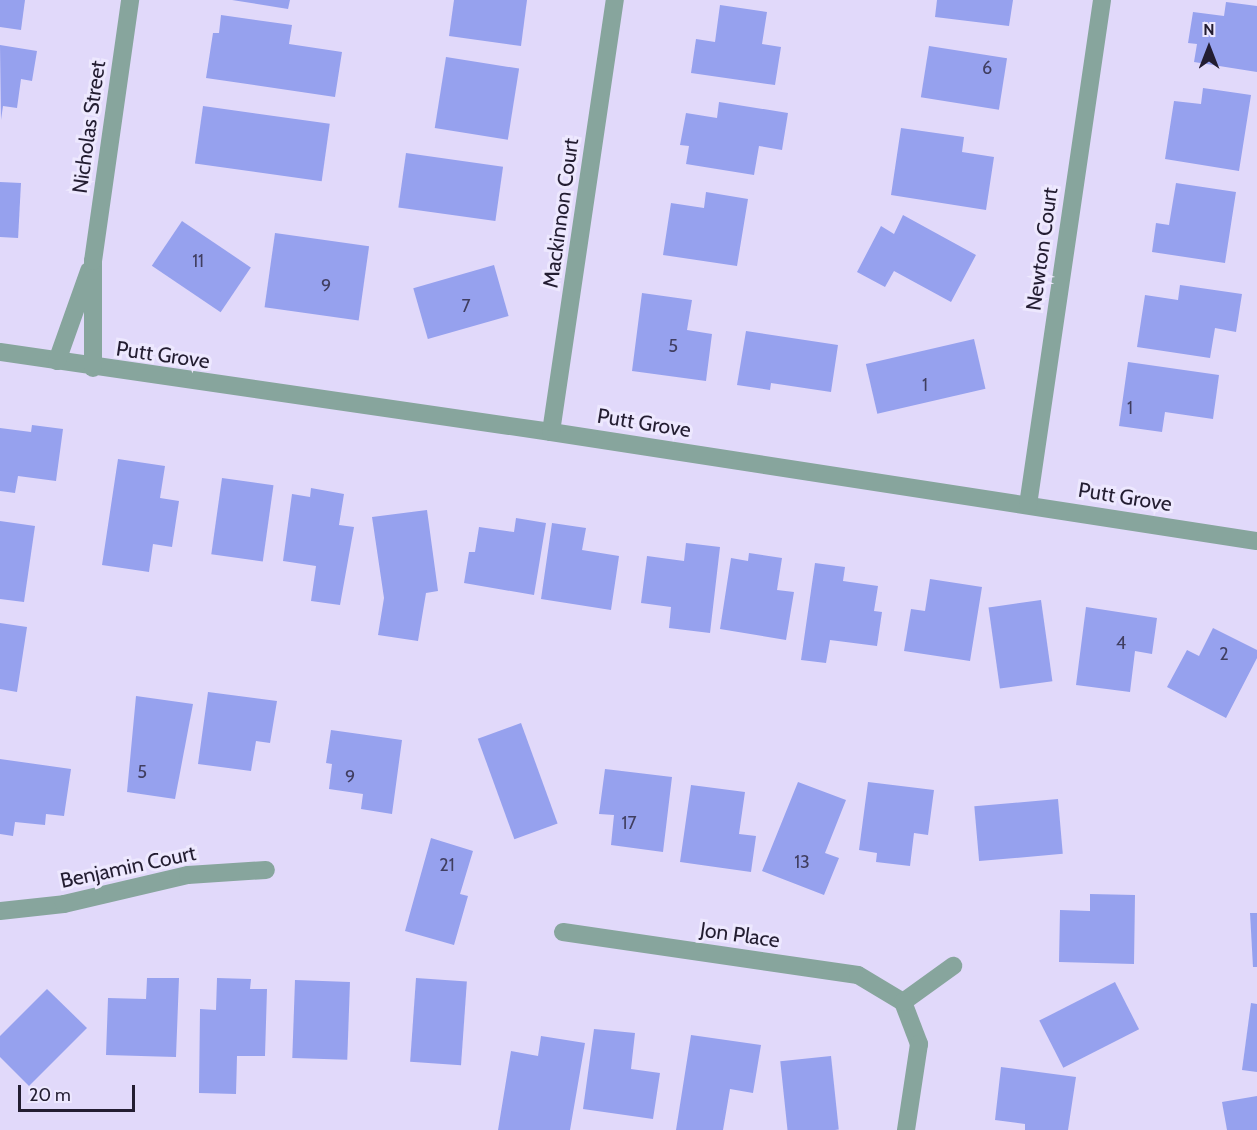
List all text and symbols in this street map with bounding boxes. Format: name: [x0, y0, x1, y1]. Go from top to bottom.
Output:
north arrow: [1179, 18, 1239, 78]
text: N: [1203, 20, 1215, 39]
house number: 6: [982, 57, 992, 79]
street label: Nicholas Street: [67, 59, 111, 195]
street label: Mackinnon Court: [538, 137, 584, 289]
street label: Newton Court: [1021, 186, 1063, 312]
house number: 11: [192, 250, 204, 272]
house number: 9: [321, 275, 331, 297]
house number: 7: [461, 295, 471, 317]
house number: 5: [668, 335, 678, 357]
street label: Putt Grove: [115, 336, 211, 374]
house number: 1: [922, 374, 928, 396]
house number: 1: [1127, 397, 1133, 419]
street label: Putt Grove: [595, 403, 693, 443]
street label: Putt Grove: [1076, 477, 1174, 517]
house number: 4: [1116, 632, 1126, 654]
house number: 2: [1219, 643, 1229, 665]
house number: 5: [137, 761, 147, 783]
house number: 9: [345, 766, 355, 788]
house number: 17: [622, 812, 636, 834]
street label: Benjamin Court: [58, 840, 198, 894]
house number: 13: [794, 851, 810, 873]
house number: 21: [439, 854, 455, 876]
street label: Jon Place: [699, 917, 781, 953]
scale bar: [21, 1073, 138, 1111]
text: 20 m: [29, 1084, 71, 1106]

